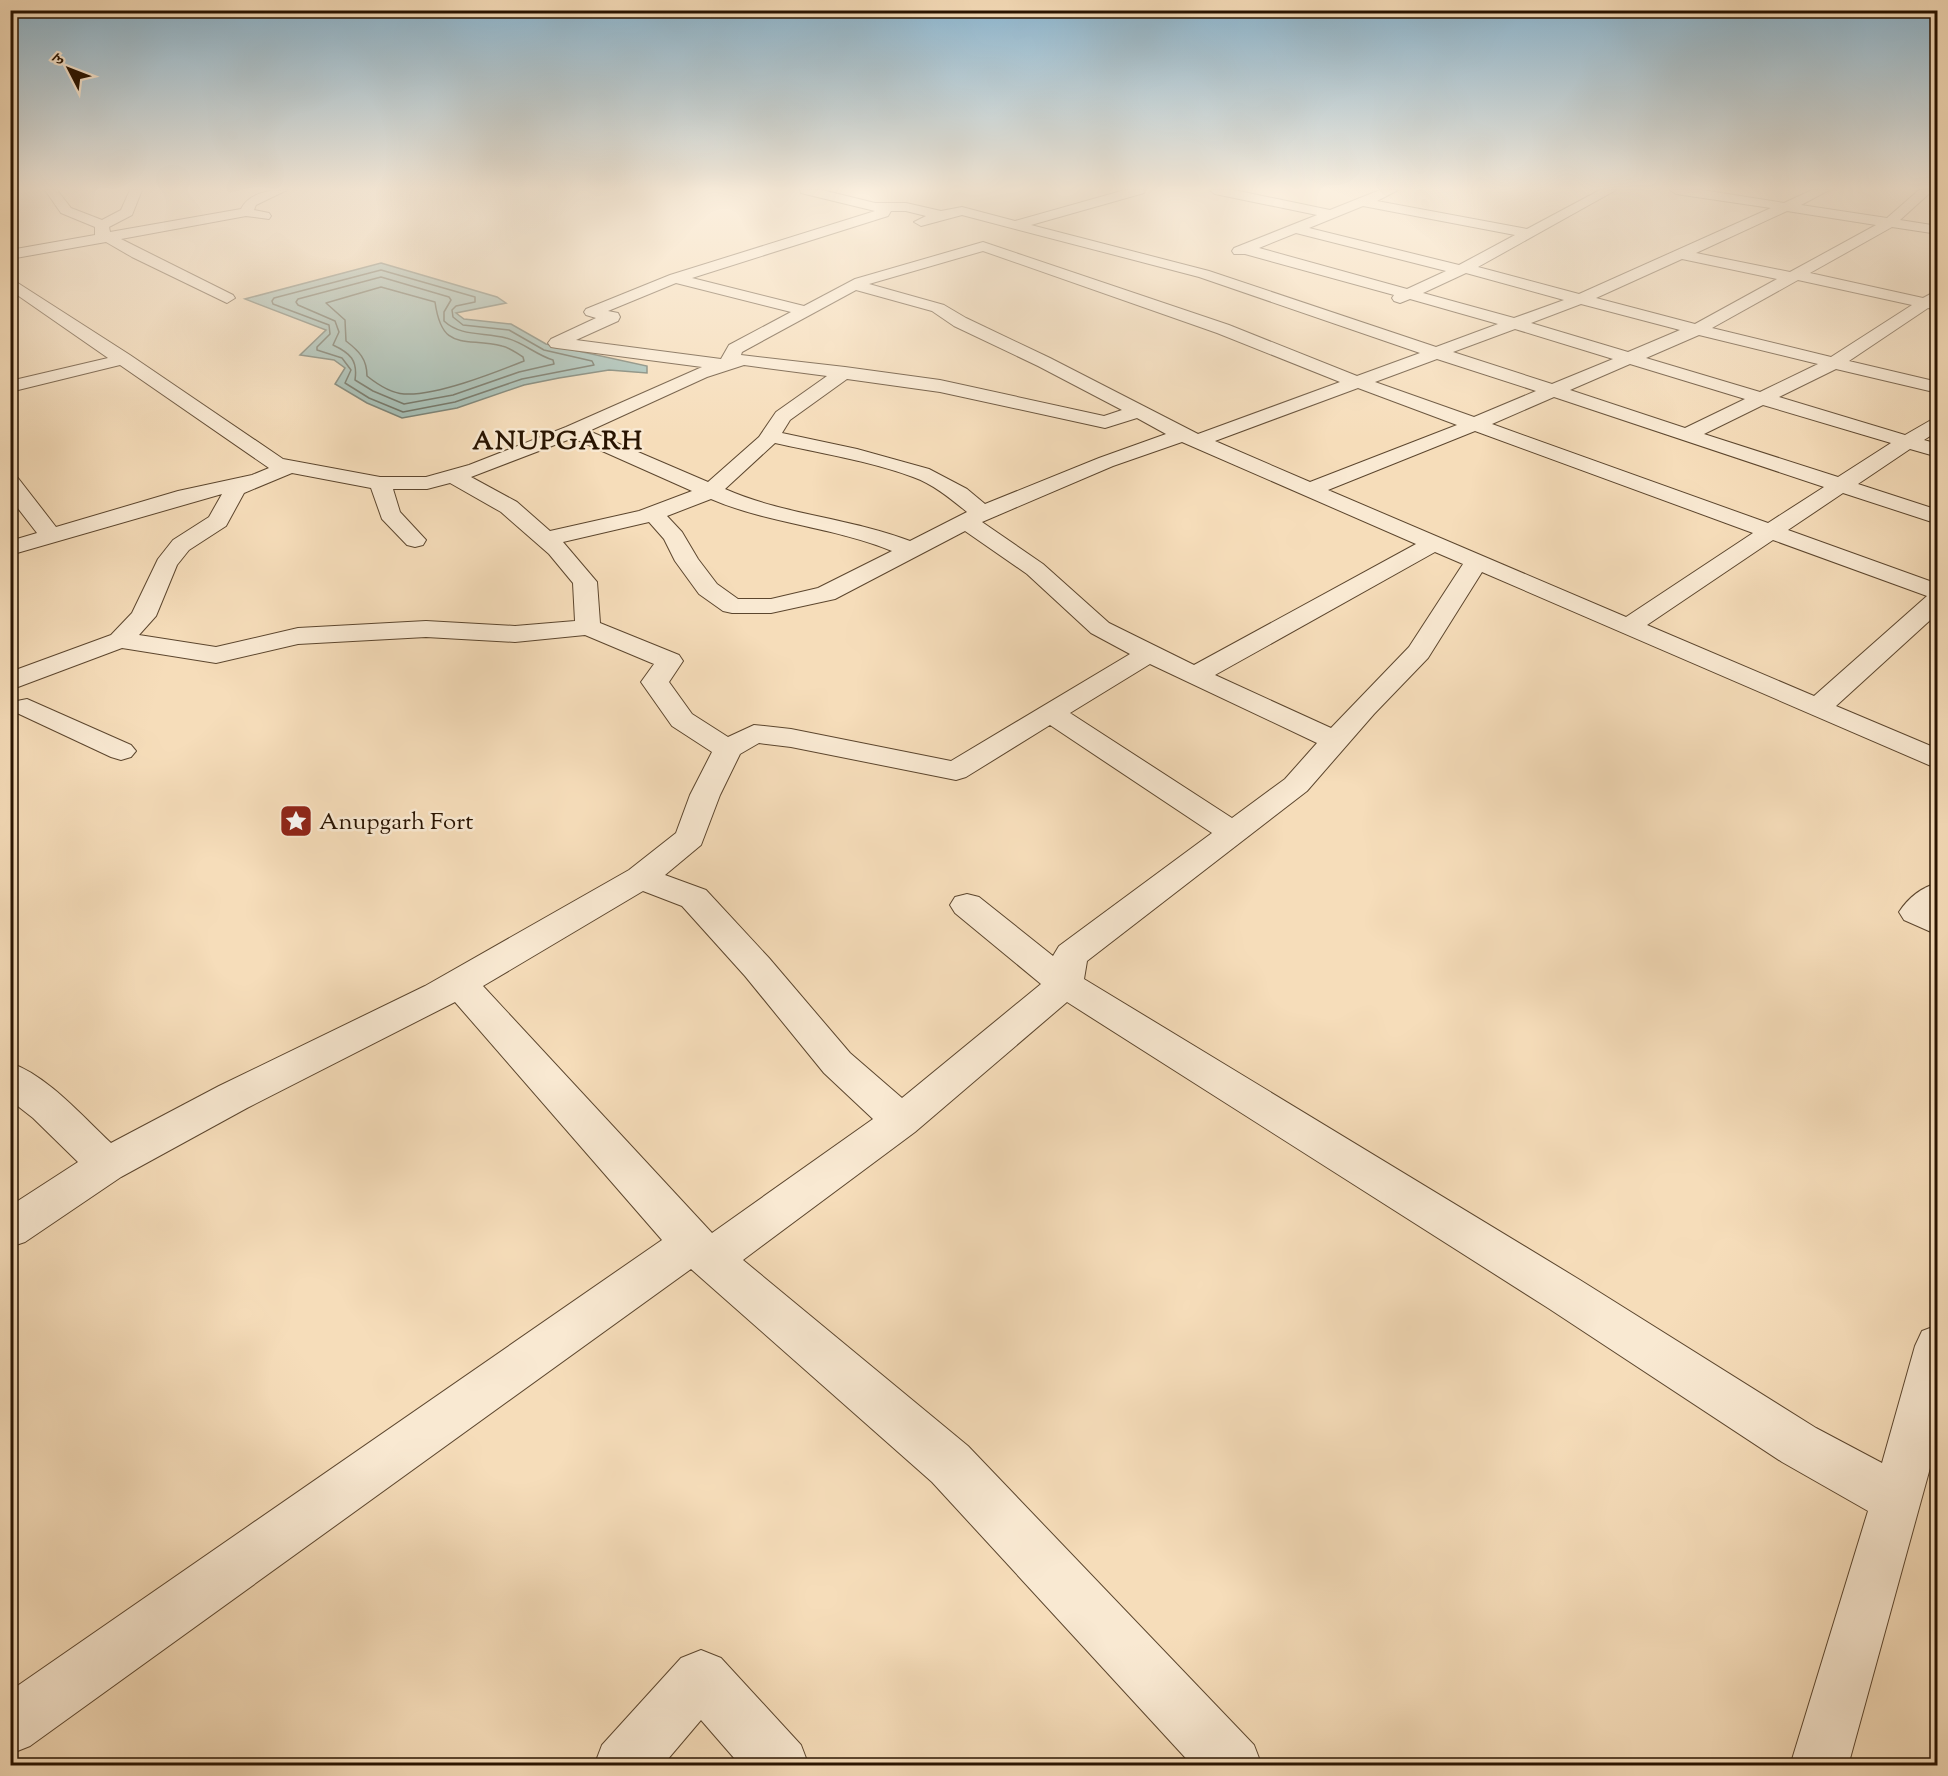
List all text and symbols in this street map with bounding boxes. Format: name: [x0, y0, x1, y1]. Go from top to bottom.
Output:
north arrow: [39, 39, 99, 99]
text: उ: [48, 49, 72, 72]
district label: ANUPGARH: [472, 424, 644, 461]
place icon: Anupgarh Fort: [278, 803, 314, 839]
place label: Anupgarh Fort: [319, 806, 473, 840]

